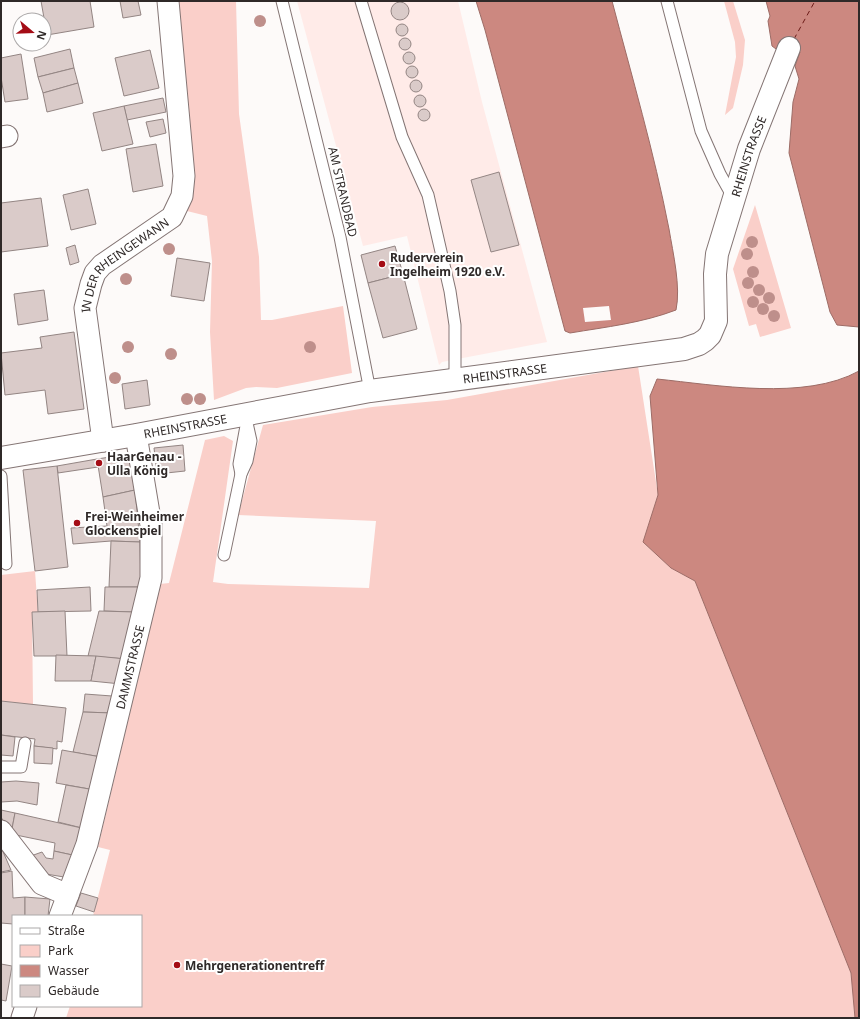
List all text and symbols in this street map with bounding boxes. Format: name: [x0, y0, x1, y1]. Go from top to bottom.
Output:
north arrow: [12, 12, 52, 52]
text: N: [33, 29, 50, 42]
street label: RHEINSTRASSE: [726, 113, 770, 199]
street label: AM STRANDBAD: [324, 145, 362, 239]
street label: IN DER RHEINGEWANN: [77, 213, 172, 314]
place label: Ruderverein Ingelheim 1920 e.V.: [390, 249, 505, 280]
marker: Ruderverein Ingelheim 1920 e.V.: [377, 259, 387, 269]
street label: RHEINSTRASSE: [462, 359, 548, 387]
street label: RHEINSTRASSE: [142, 410, 228, 442]
place label: HaarGenau - Ulla König: [107, 448, 182, 479]
marker: HaarGenau - Ulla König: [94, 458, 104, 468]
place label: Frei-Weinheimer Glockenspiel: [85, 508, 185, 539]
marker: Frei-Weinheimer Glockenspiel: [72, 518, 82, 528]
street label: DAMMSTRASSE: [111, 623, 148, 711]
legend: [12, 915, 142, 1007]
text: Straße: [48, 922, 85, 939]
text: Park: [48, 942, 74, 959]
place label: Mehrgenerationentreff: [185, 957, 325, 974]
marker: Mehrgenerationentreff: [172, 960, 182, 970]
text: Wasser: [48, 962, 89, 979]
text: Gebäude: [48, 982, 99, 999]

